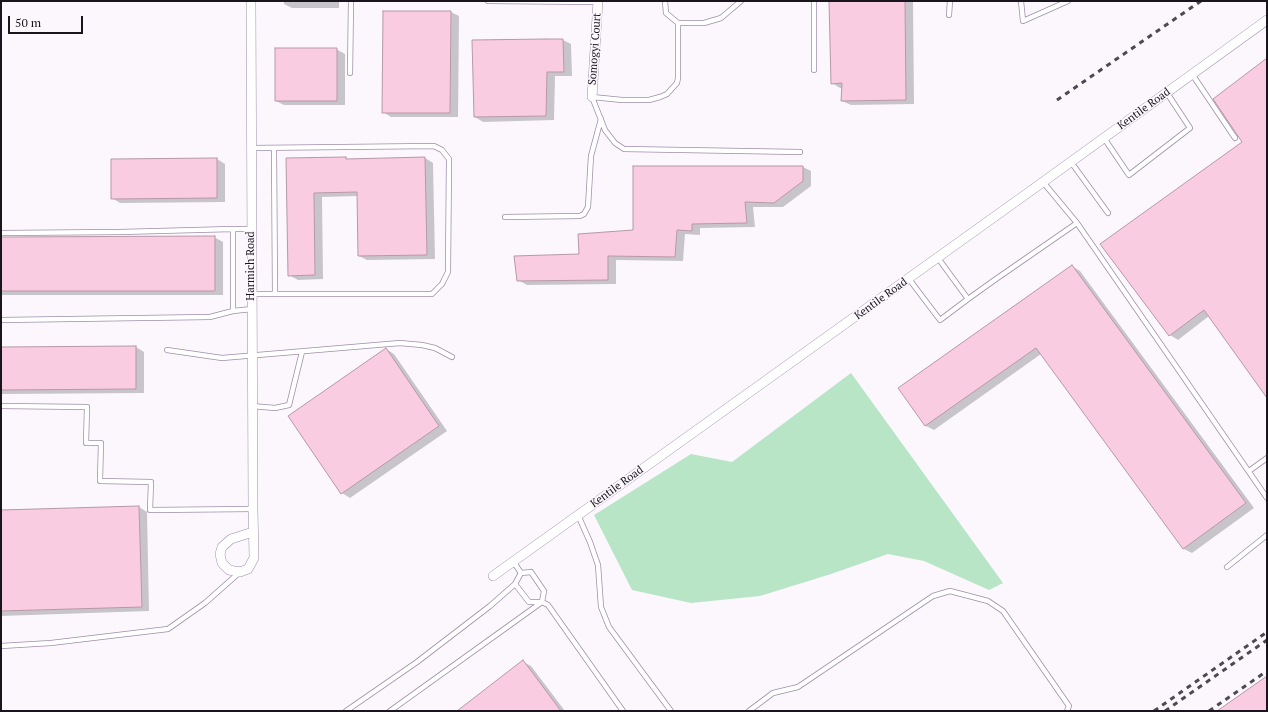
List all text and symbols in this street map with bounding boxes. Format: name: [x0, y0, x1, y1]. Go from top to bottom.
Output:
scale bar: [10, 8, 85, 34]
street label: Somogyi Court: [586, 12, 604, 86]
text: 50 m: [15, 15, 41, 30]
street label: Kentile Road: [1115, 85, 1173, 133]
street label: Harmich Road: [244, 231, 258, 301]
street label: Kentile Road: [852, 275, 910, 323]
street label: Kentile Road: [588, 463, 646, 511]

